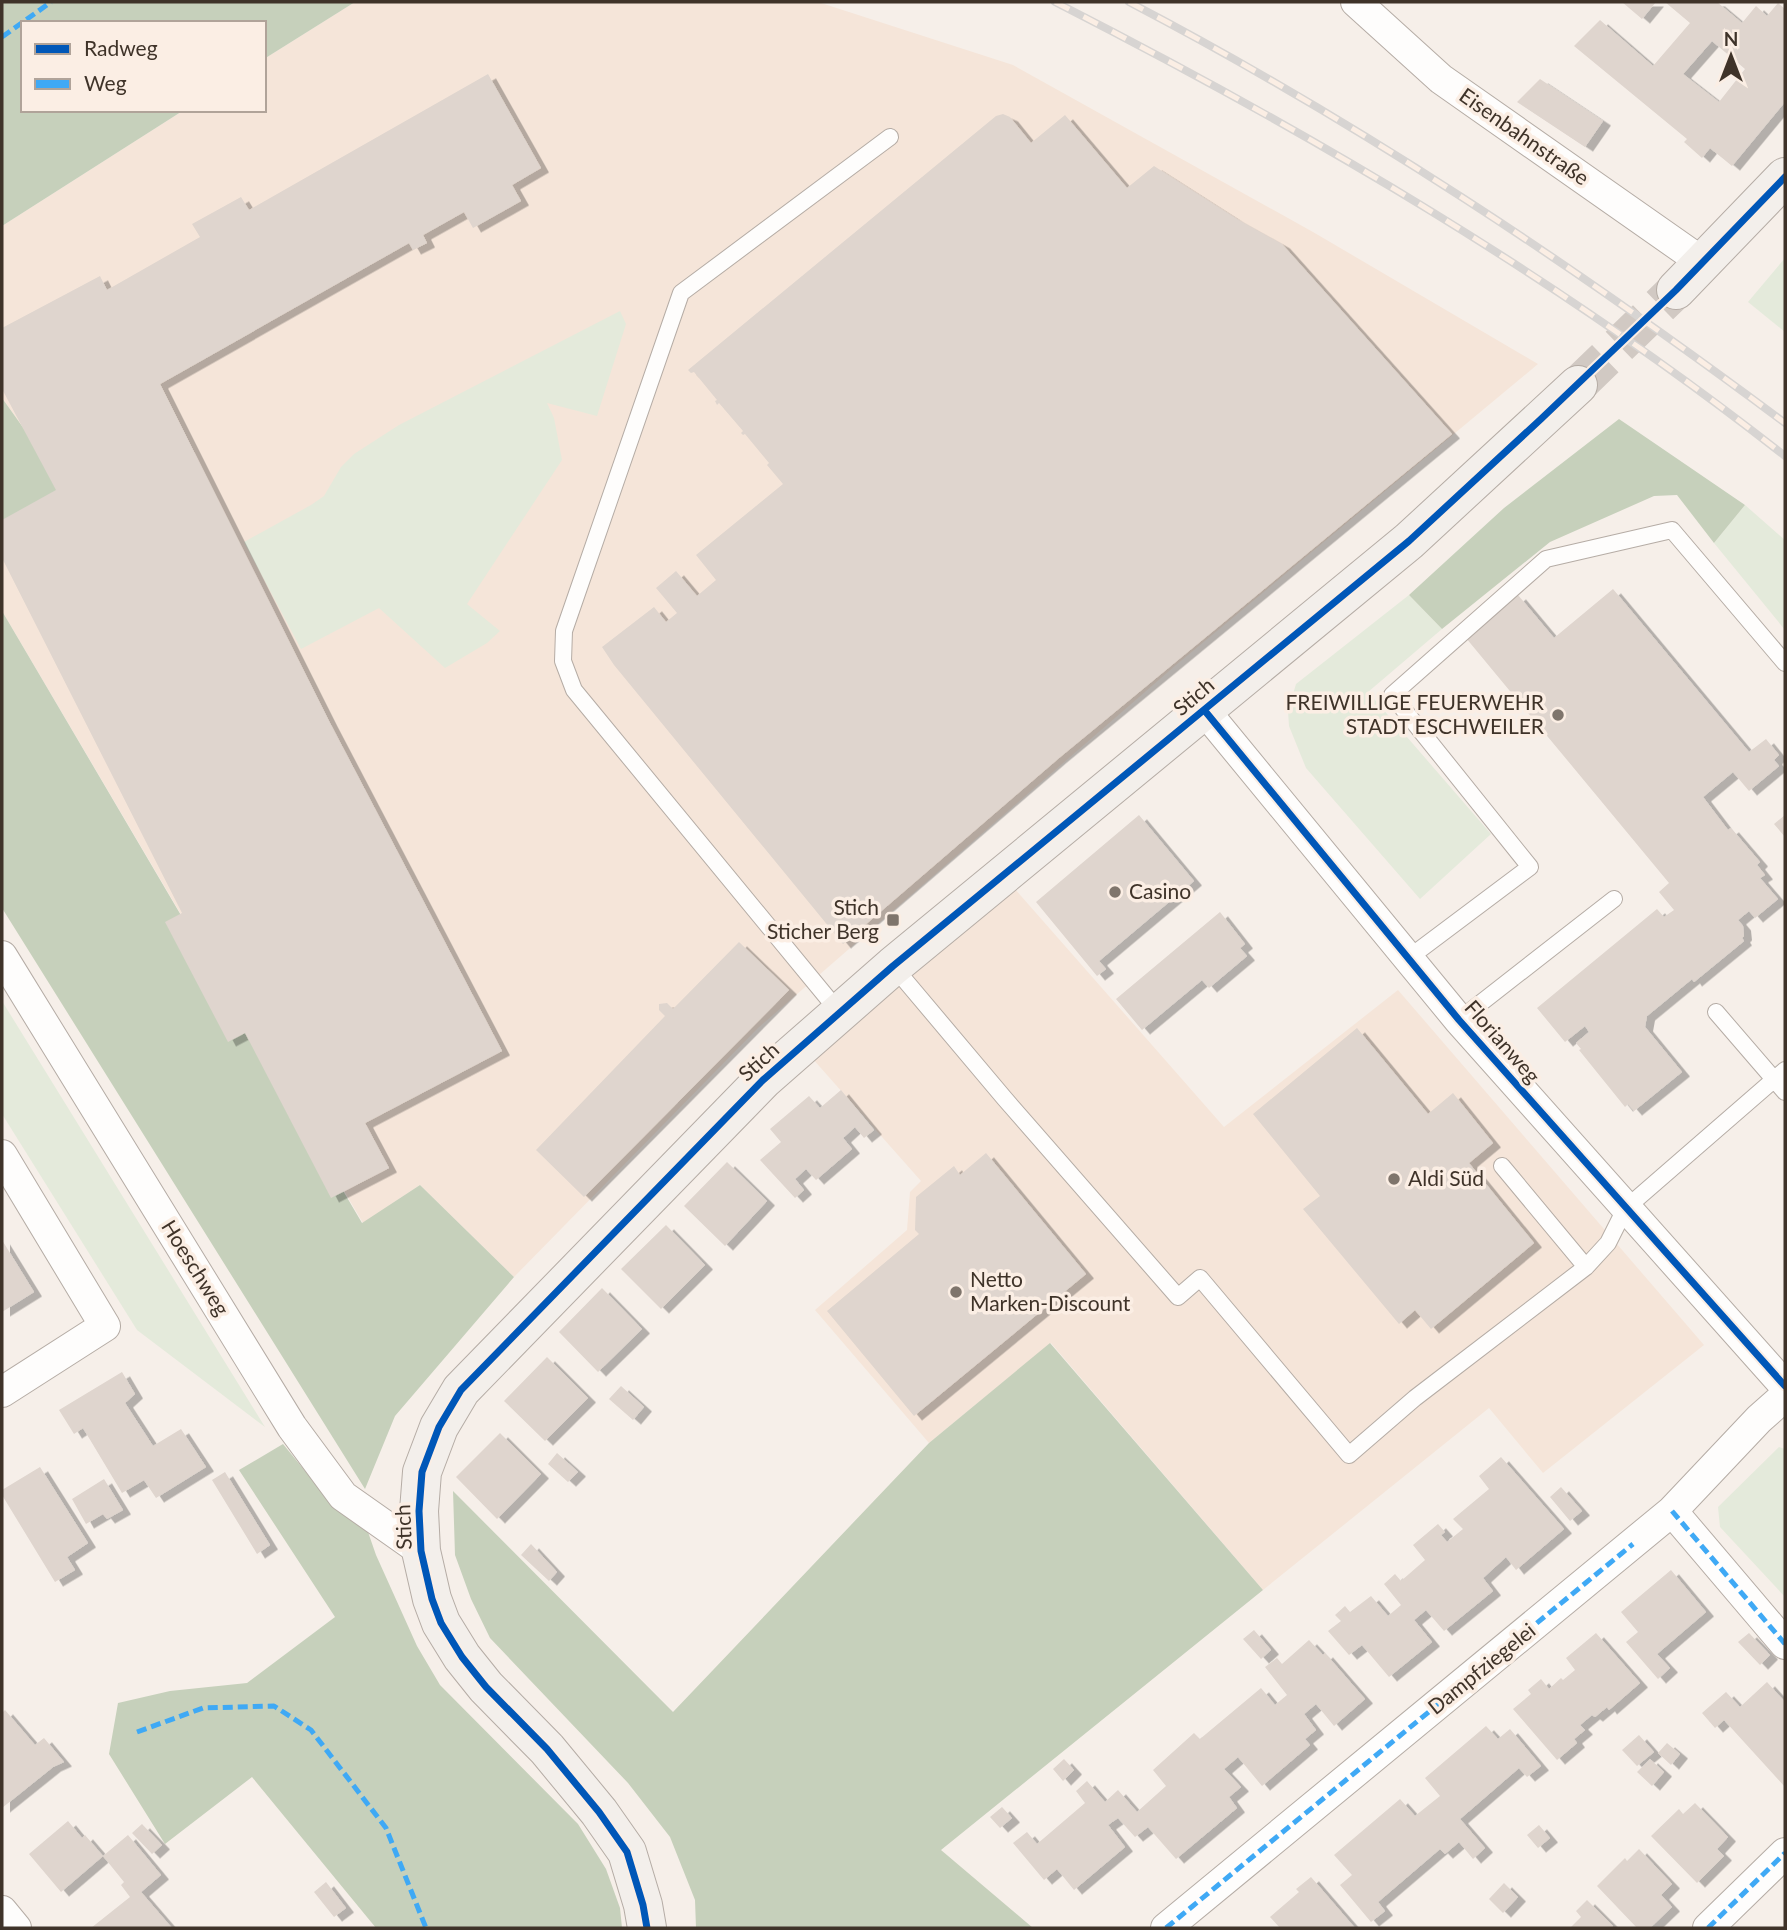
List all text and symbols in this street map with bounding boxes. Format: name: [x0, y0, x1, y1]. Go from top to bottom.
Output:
legend: [21, 21, 266, 112]
north arrow: [1696, 21, 1766, 91]
text: N: [1724, 27, 1738, 50]
text: Radweg: [84, 35, 158, 60]
text: Weg: [84, 70, 127, 95]
street label: Eisenbahnstraße: [1455, 82, 1594, 190]
street label: Stich: [1168, 672, 1219, 720]
place label: FREIWILLIGE FEUERWEHR STADT ESCHWEILER: [1285, 689, 1545, 738]
marker: FREIWILLIGE FEUERWEHR STADT ESCHWEILER: [1550, 707, 1566, 723]
place label: Casino: [1129, 878, 1191, 903]
marker: Casino: [1107, 884, 1123, 900]
place label: Stich Sticher Berg: [767, 894, 879, 943]
marker: Stich Sticher Berg: [885, 912, 901, 928]
street label: Florianweg: [1460, 994, 1546, 1088]
street label: Stich: [733, 1036, 783, 1085]
place label: Aldi Süd: [1408, 1165, 1484, 1190]
marker: Aldi Süd: [1386, 1171, 1402, 1187]
street label: Hoeschweg: [157, 1215, 235, 1320]
place label: Netto Marken-Discount: [970, 1266, 1131, 1315]
marker: Netto Marken-Discount: [948, 1284, 964, 1300]
street label: Stich: [389, 1504, 416, 1550]
street label: Dampfziegelei: [1422, 1617, 1540, 1719]

